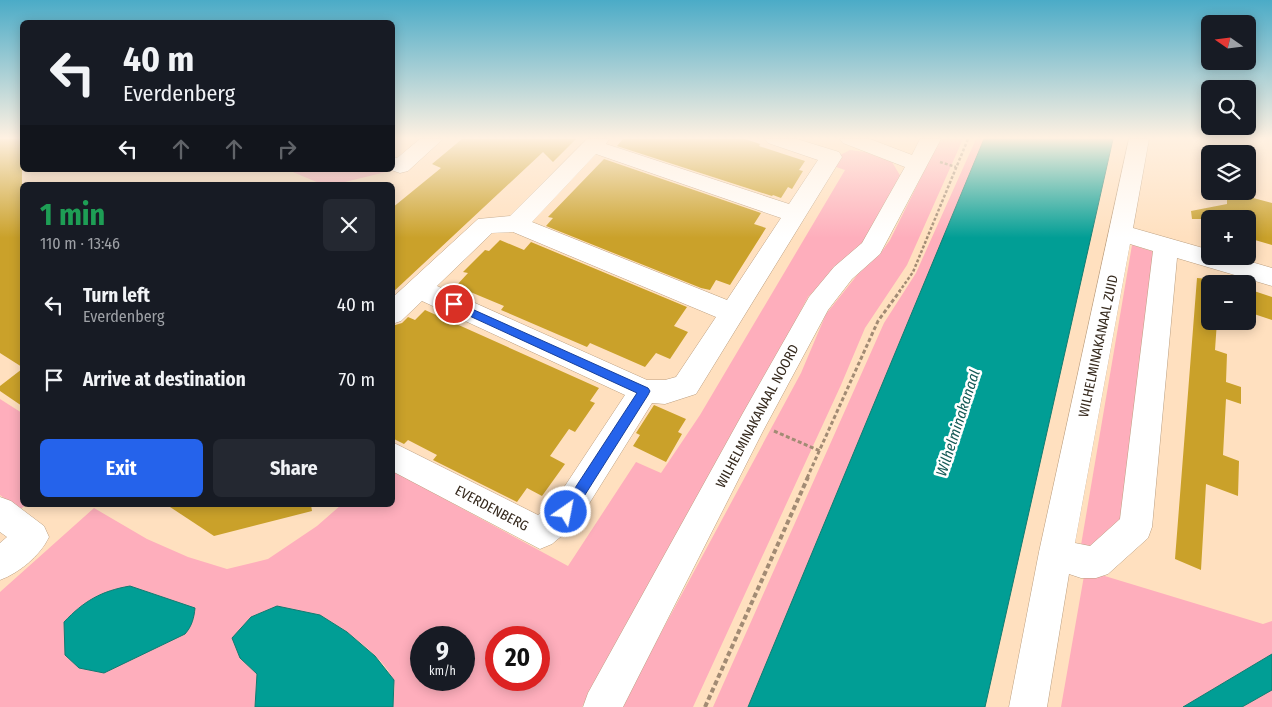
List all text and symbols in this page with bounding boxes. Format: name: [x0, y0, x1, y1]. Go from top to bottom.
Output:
north arrow: [1201, 15, 1256, 70]
map controls: [1201, 15, 1256, 330]
text: 40 m: [123, 38, 194, 80]
icon: left: [40, 40, 105, 105]
text: Everdenberg: [123, 80, 235, 107]
button: search: [1201, 80, 1256, 135]
icon: left: [114, 135, 142, 163]
icon: ahead: [167, 135, 195, 163]
icon: ahead: [220, 135, 248, 163]
icon: right: [273, 135, 301, 163]
button: layers: [1201, 145, 1256, 200]
text: 1 min: [40, 197, 105, 233]
button: close: [323, 199, 375, 251]
button: +: [1201, 210, 1256, 265]
text: 110 m · 13:46: [40, 234, 120, 253]
street label: WILHELMINAKANAAL ZUID: [1075, 273, 1122, 419]
button: −: [1201, 275, 1256, 330]
pin: [433, 283, 475, 325]
text: Turn left: [83, 284, 150, 307]
icon: arrive: [440, 290, 468, 318]
icon: left: [40, 291, 68, 319]
text: 40 m: [337, 293, 375, 316]
text: Everdenberg: [83, 307, 165, 326]
street label: WILHELMINAKANAAL NOORD: [712, 341, 803, 491]
icon: arrive: [40, 366, 68, 394]
water label: Wilhelminakanaal: [932, 367, 984, 479]
text: Arrive at destination: [83, 368, 246, 391]
text: 70 m: [339, 368, 375, 391]
button: Exit: [40, 439, 203, 497]
button: Share: [213, 439, 375, 497]
street label: EVERDENBERG: [452, 482, 531, 535]
position arrow: [539, 485, 591, 537]
speed limit sign: 20: [485, 626, 550, 691]
text: 9: [436, 637, 449, 667]
text: km/h: [429, 664, 456, 678]

